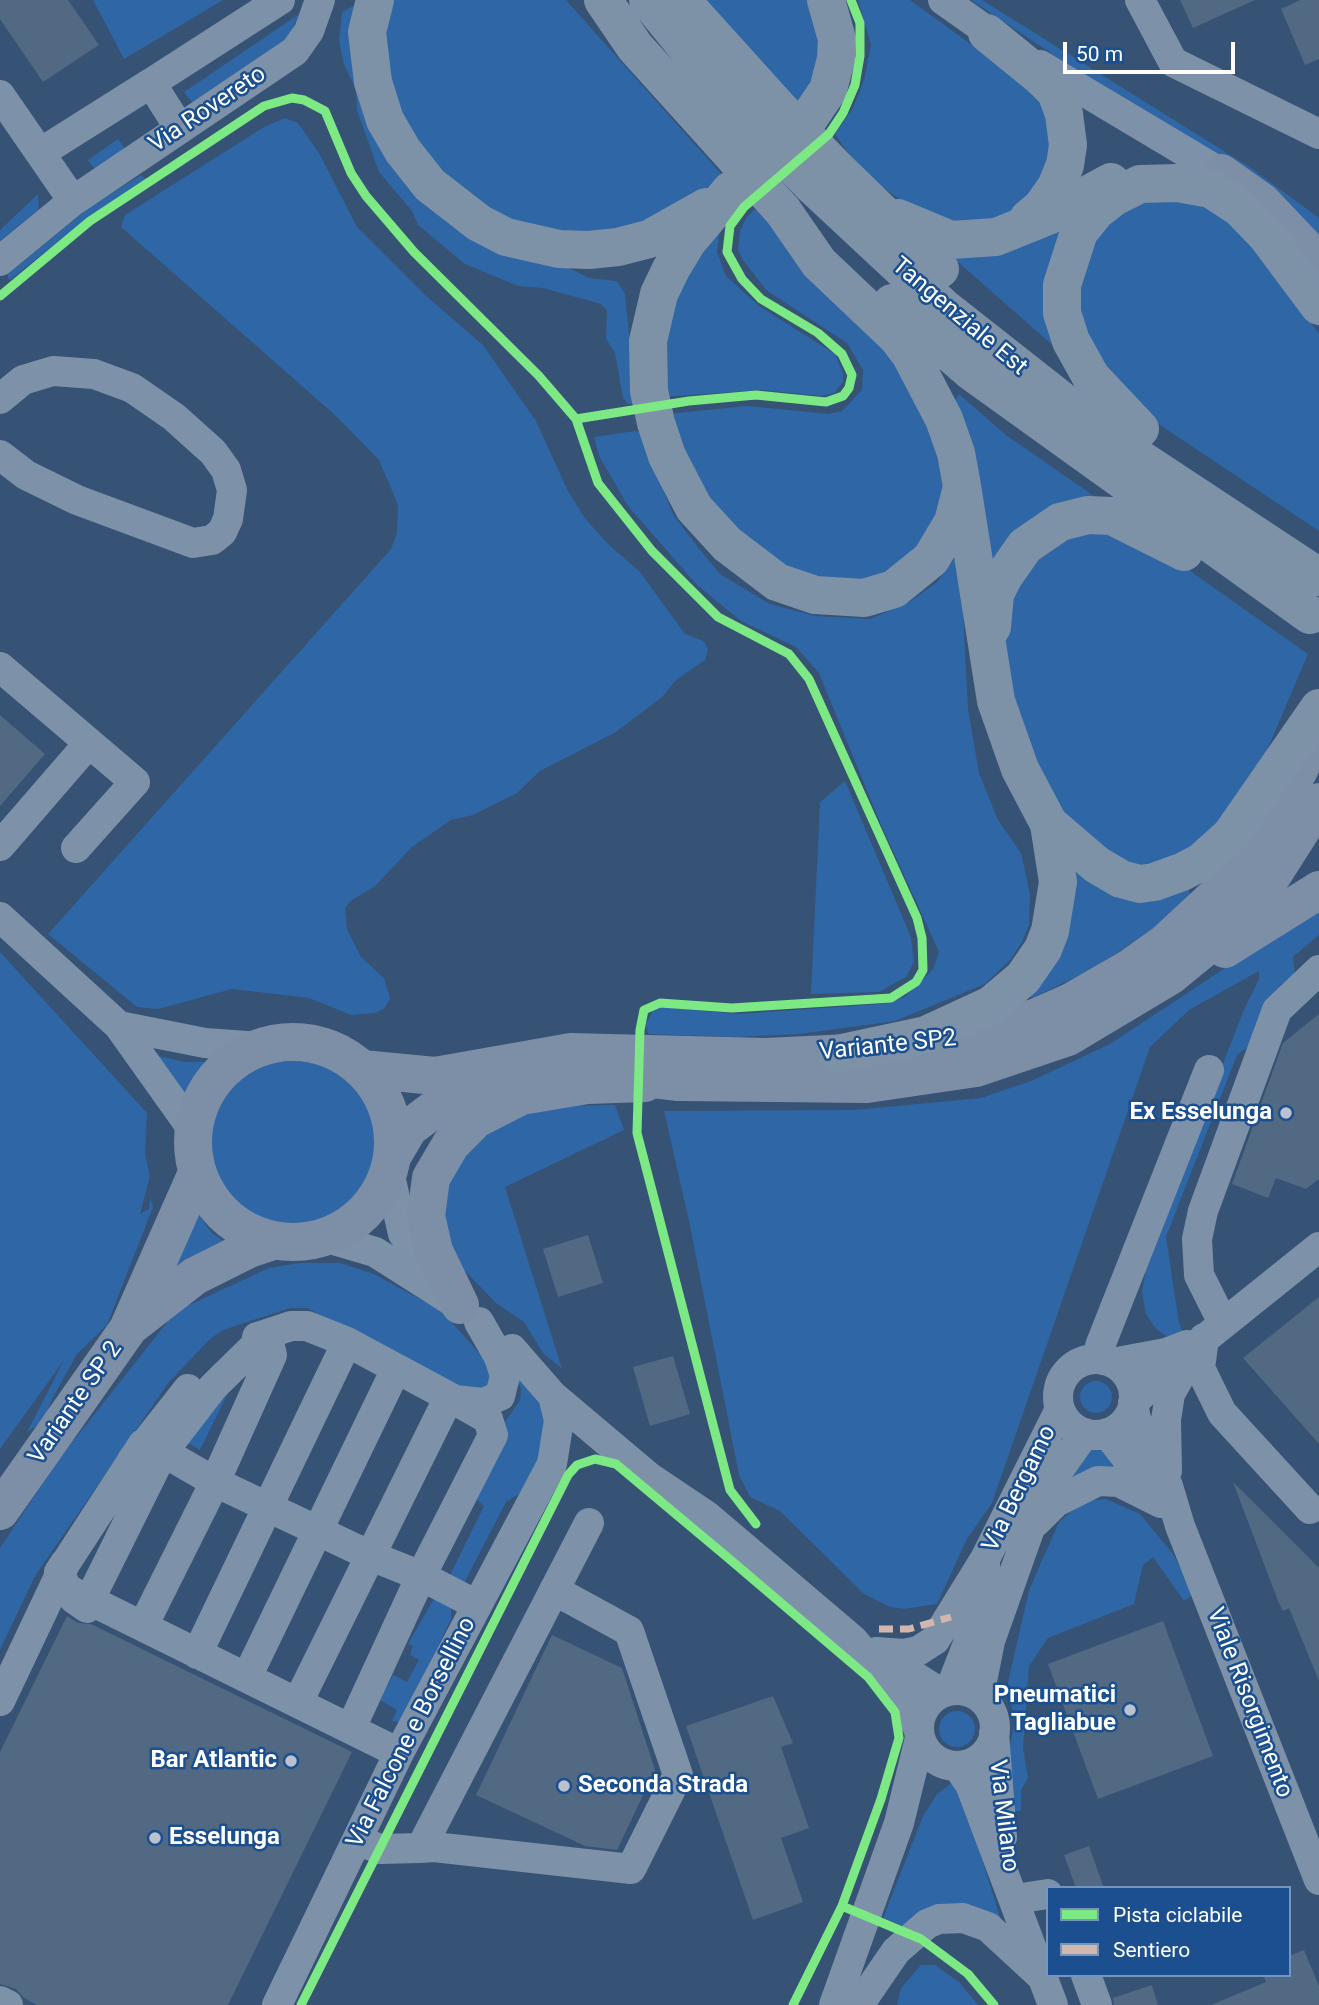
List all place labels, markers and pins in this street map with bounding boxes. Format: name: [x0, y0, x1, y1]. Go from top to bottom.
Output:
place label: Ex Esselunga: [1129, 1099, 1272, 1127]
marker: Ex Esselunga: [1278, 1105, 1294, 1121]
place label: Pneumatici Tagliabue: [994, 1682, 1116, 1738]
marker: Pneumatici Tagliabue: [1122, 1702, 1138, 1718]
place label: Bar Atlantic: [150, 1747, 277, 1775]
marker: Bar Atlantic: [283, 1753, 299, 1769]
place label: Seconda Strada: [578, 1772, 748, 1800]
marker: Seconda Strada: [556, 1778, 572, 1794]
place label: Esselunga: [169, 1824, 280, 1852]
marker: Esselunga: [147, 1830, 163, 1846]

